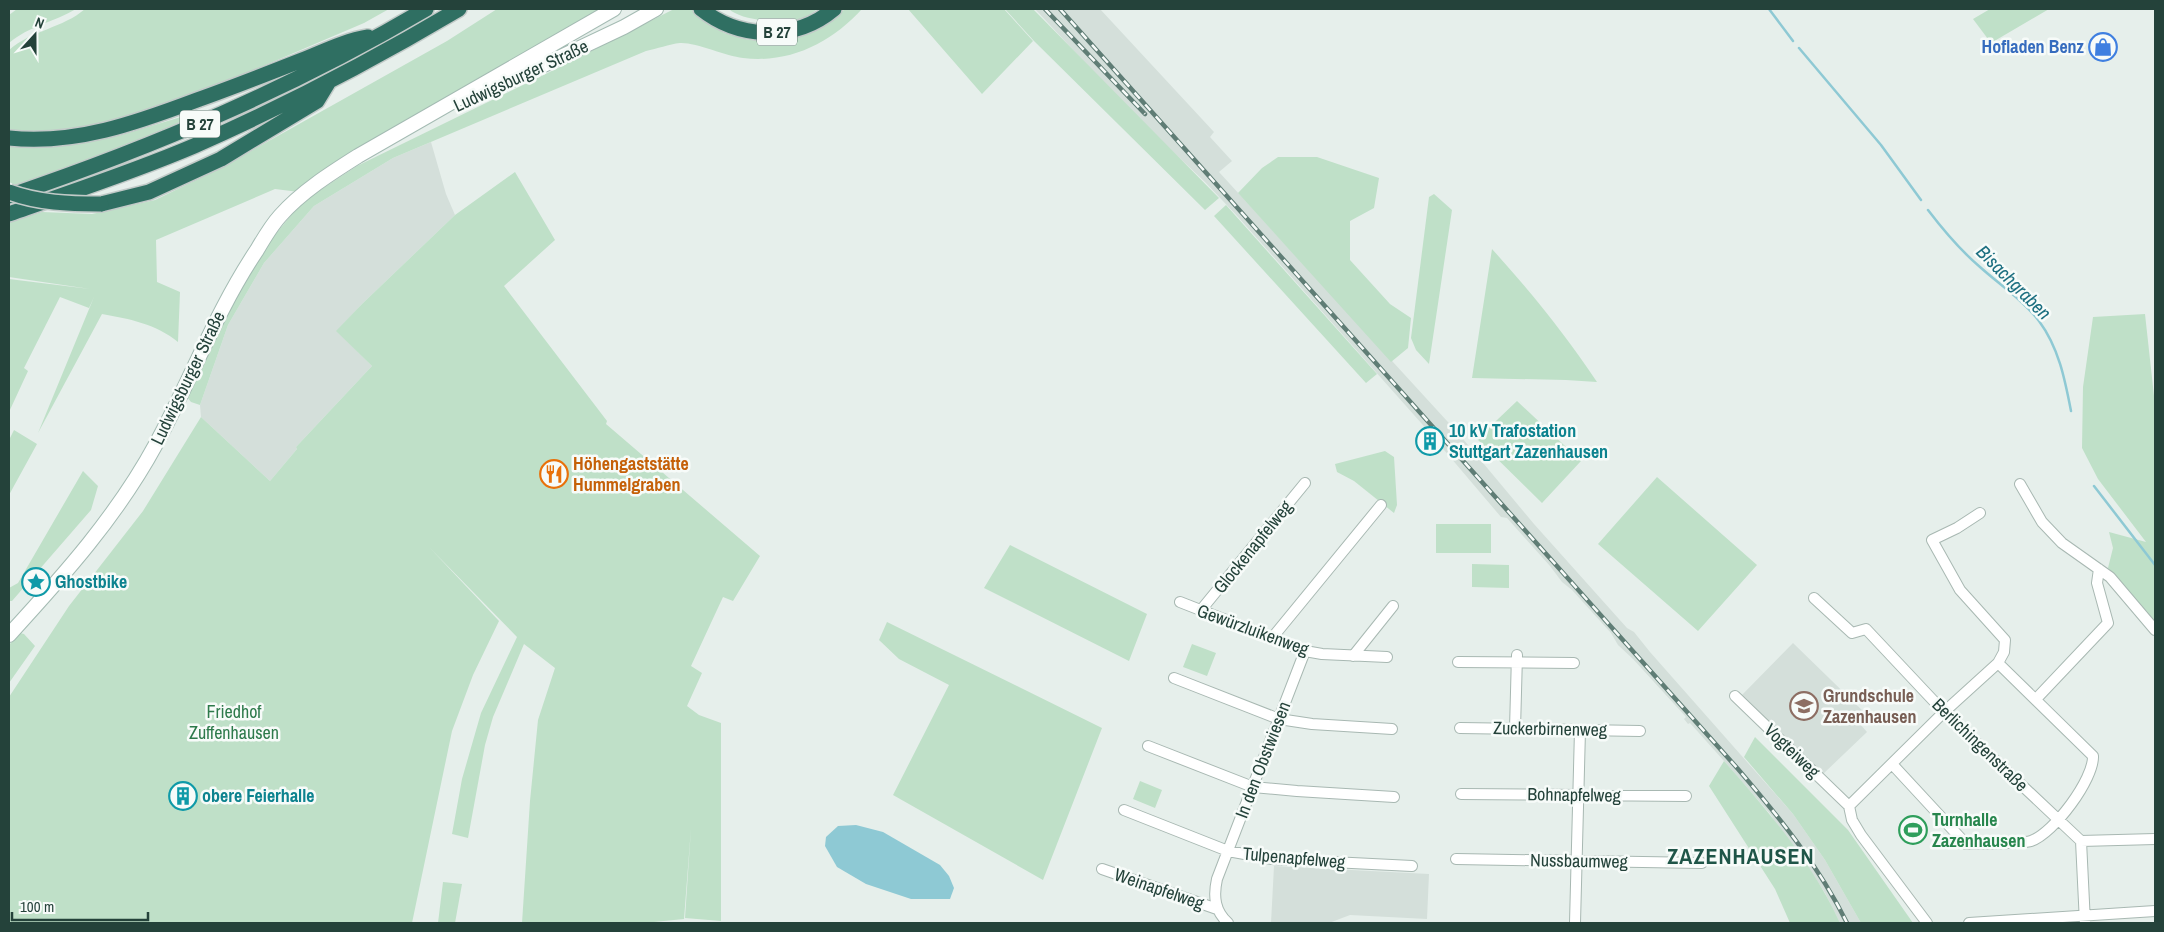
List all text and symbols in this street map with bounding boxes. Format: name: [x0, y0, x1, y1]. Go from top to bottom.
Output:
north arrow: [10, 10, 60, 60]
text: N: [33, 13, 47, 33]
road number: B 27: [757, 18, 797, 46]
shop icon: Hofladen Benz: [2088, 32, 2118, 62]
street label: Ludwigsburger Straße: [449, 33, 592, 118]
place label: Hofladen Benz: [1981, 34, 2085, 59]
road number: B 27: [180, 110, 220, 138]
water label: Bisachgraben: [1971, 239, 2057, 325]
street label: Ludwigsburger Straße: [144, 307, 231, 449]
place label: 10 kV Trafostation Stuttgart Zazenhausen: [1449, 418, 1608, 464]
building icon: 10 kV Trafostation Stuttgart Zazenhausen: [1415, 426, 1445, 456]
place label: Höhengaststätte Hummelgraben: [573, 451, 689, 497]
restaurant icon: Höhengaststätte Hummelgraben: [539, 459, 569, 489]
street label: Glockenapfelweg: [1207, 494, 1298, 599]
place icon: Ghostbike: [21, 567, 51, 597]
place label: Ghostbike: [55, 569, 127, 594]
street label: Gewürzluikenweg: [1194, 598, 1313, 662]
place label: Grundschule Zazenhausen: [1823, 683, 1917, 729]
school or university icon: Grundschule Zazenhausen: [1789, 691, 1819, 721]
street label: Berlichingenstraße: [1927, 692, 2034, 797]
street label: In den Obstwiesen: [1229, 698, 1296, 822]
park label: Friedhof Zuffenhausen: [189, 699, 279, 745]
street label: Zuckerbirnenweg: [1493, 715, 1608, 742]
street label: Vogteiweg: [1759, 718, 1826, 784]
building icon: obere Feierhalle: [168, 781, 198, 811]
street label: Bohnapfelweg: [1527, 781, 1622, 808]
place label: obere Feierhalle: [202, 783, 315, 808]
place label: Turnhalle Zazenhausen: [1932, 807, 2026, 853]
sports icon: Turnhalle Zazenhausen: [1898, 815, 1928, 845]
street label: Tulpenapfelweg: [1242, 841, 1347, 875]
district label: ZAZENHAUSEN: [1667, 841, 1815, 871]
street label: Nussbaumweg: [1530, 847, 1629, 874]
street label: Weinapfelweg: [1111, 862, 1208, 916]
scale bar: [12, 890, 149, 922]
text: 100 m: [20, 896, 54, 917]

